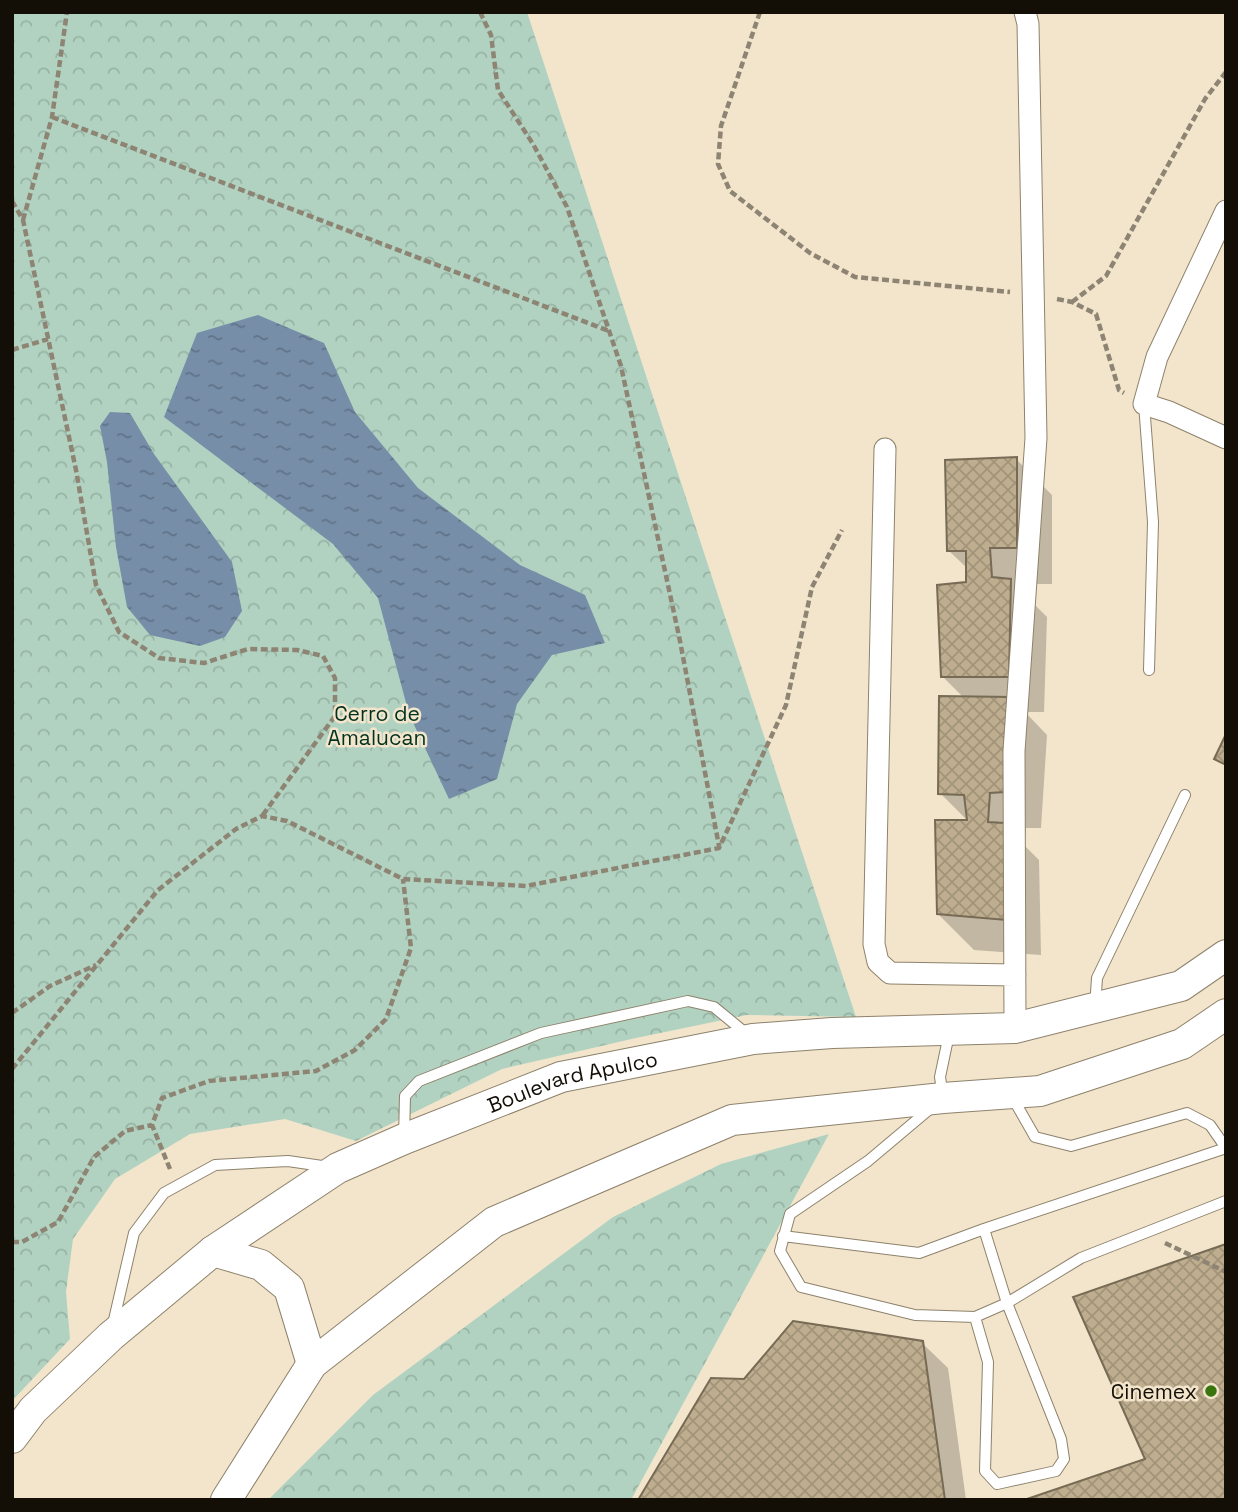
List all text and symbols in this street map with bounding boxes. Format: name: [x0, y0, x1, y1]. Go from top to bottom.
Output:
park label: Cerro de Amalucan: [328, 700, 426, 751]
street label: Boulevard Apulco: [483, 1045, 660, 1118]
place label: Cinemex: [1111, 1378, 1197, 1405]
marker: Cinemex: [1203, 1383, 1219, 1399]

